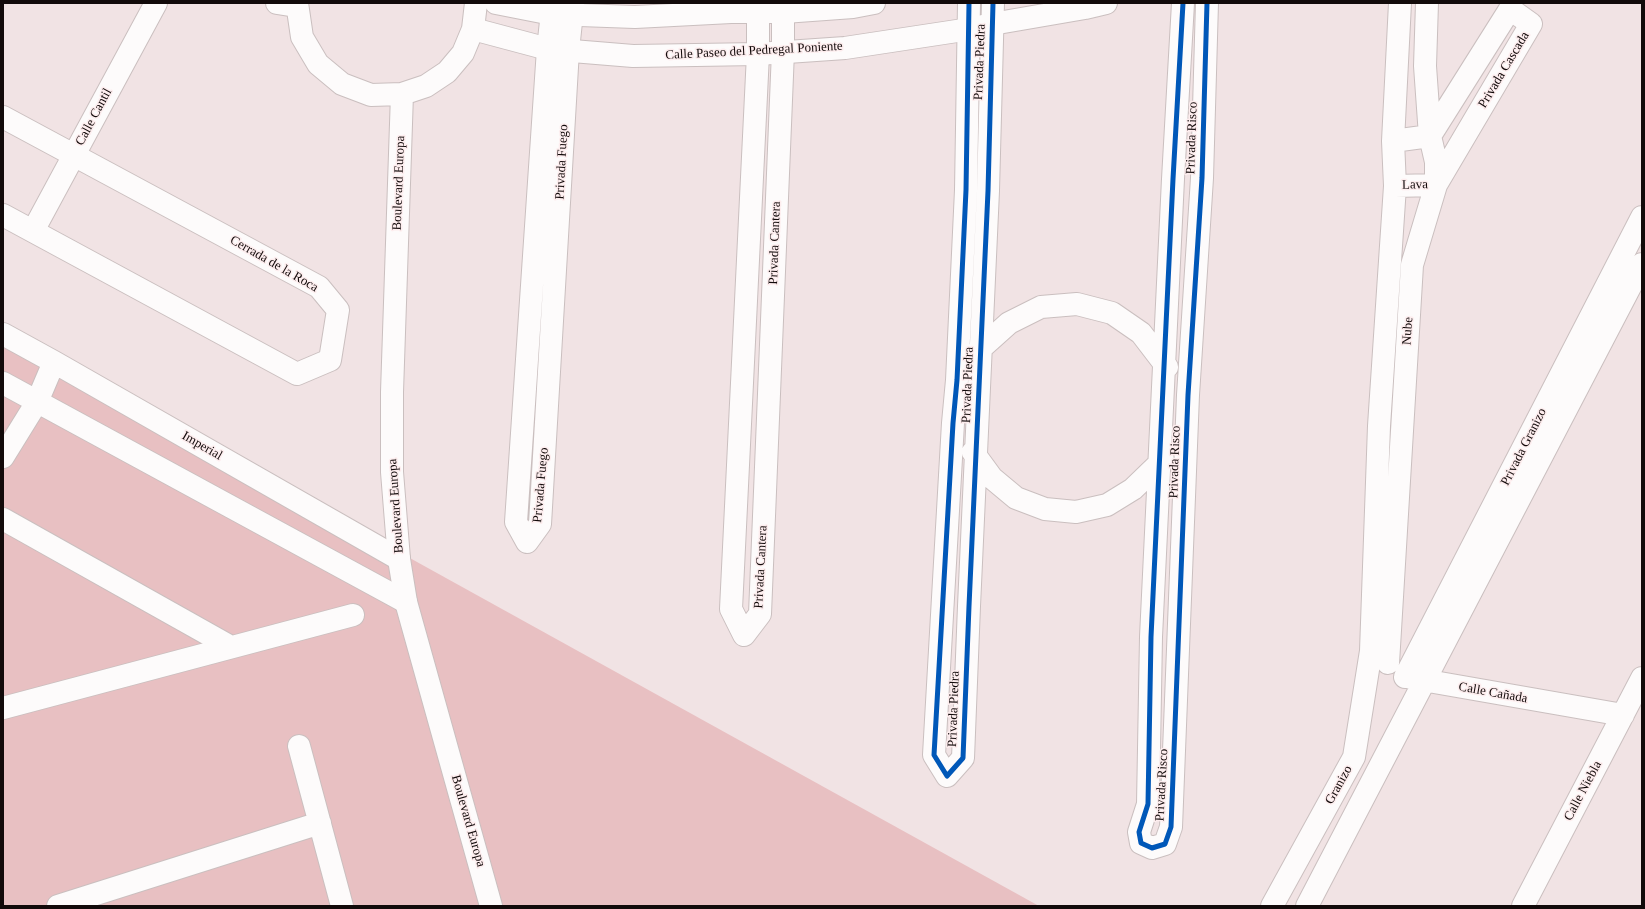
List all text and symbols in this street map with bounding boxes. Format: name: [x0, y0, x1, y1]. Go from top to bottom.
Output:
street label: Privada Piedra: [971, 24, 989, 100]
street label: Privada Cascada: [1475, 29, 1533, 111]
street label: Calle Paseo del Pedregal Poniente: [665, 39, 843, 63]
street label: Calle Cantil: [72, 86, 116, 148]
street label: Privada Risco: [1183, 101, 1201, 175]
street label: Privada Fuego: [552, 124, 572, 200]
street label: Boulevard Europa: [390, 135, 408, 231]
street label: Lava: [1402, 177, 1428, 193]
street label: Privada Cantera: [766, 201, 784, 285]
street label: Cerrada de la Roca: [227, 232, 321, 296]
street label: Nube: [1399, 316, 1417, 346]
street label: Privada Piedra: [959, 347, 977, 423]
street label: Privada Granizo: [1498, 406, 1550, 488]
street label: Privada Risco: [1166, 425, 1184, 499]
street label: Imperial: [179, 428, 225, 464]
street label: Privada Fuego: [530, 447, 552, 523]
street label: Boulevard Europa: [385, 458, 407, 554]
street label: Privada Cantera: [751, 525, 771, 609]
street label: Privada Piedra: [945, 671, 963, 747]
street label: Calle Cañada: [1457, 679, 1529, 707]
street label: Privada Risco: [1152, 748, 1172, 822]
street label: Calle Niebla: [1561, 758, 1605, 824]
street label: Granizo: [1322, 763, 1356, 807]
street label: Boulevard Europa: [447, 773, 489, 869]

